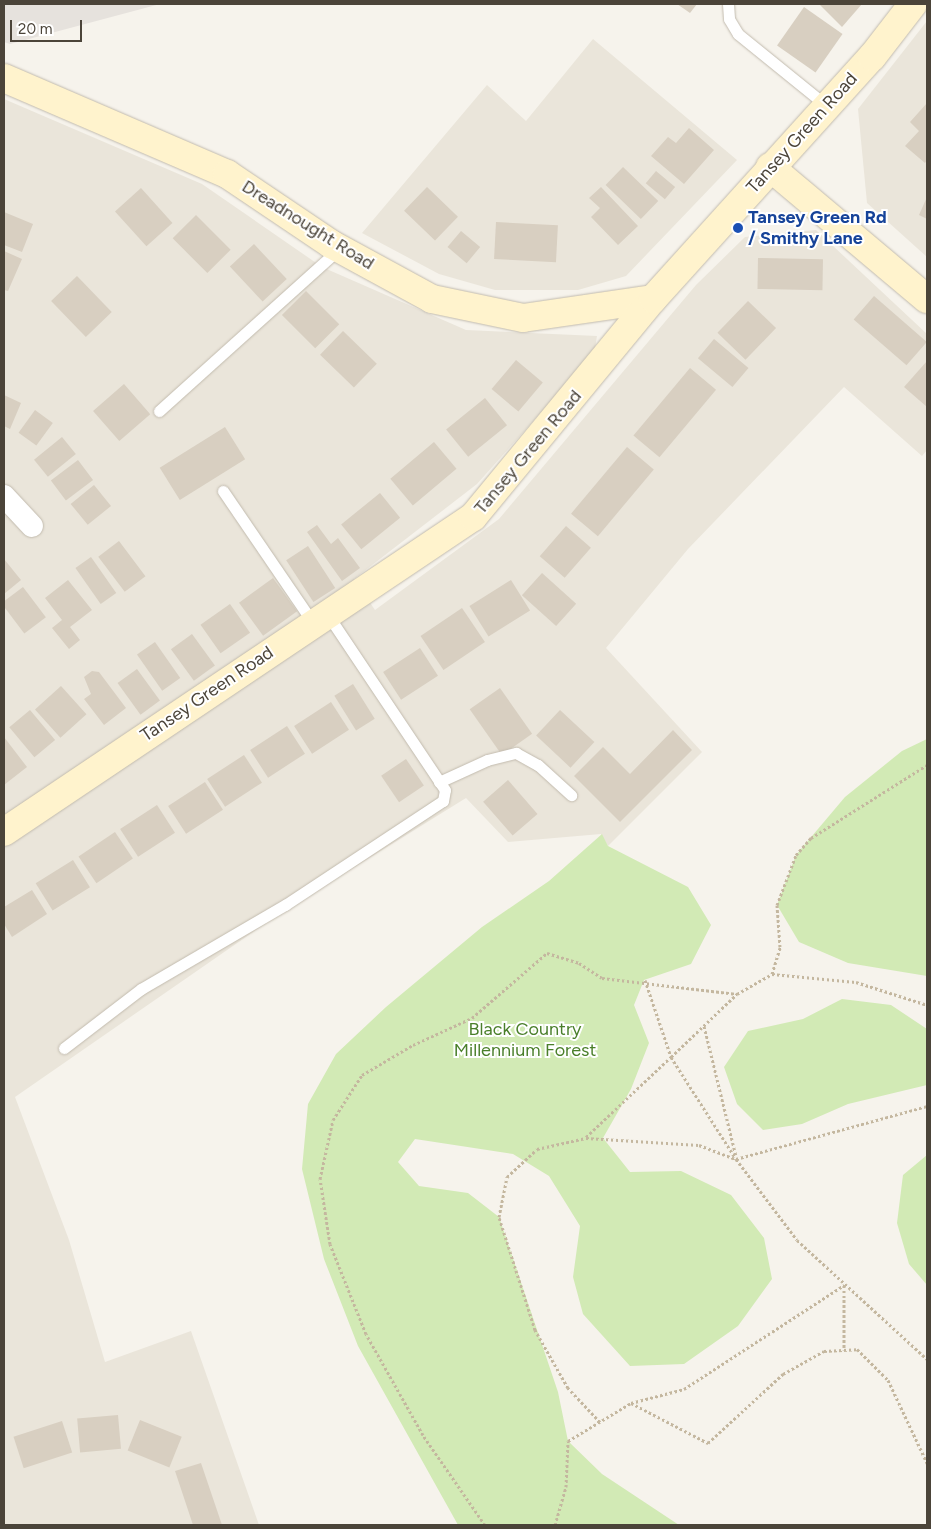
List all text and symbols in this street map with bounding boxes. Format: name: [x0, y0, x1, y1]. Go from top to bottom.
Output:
scale bar: [12, 10, 85, 42]
text: 20 m: [18, 20, 52, 38]
street label: Tansey Green Road: [742, 68, 862, 198]
street label: Dreadnought Road: [238, 176, 378, 274]
place label: Tansey Green Rd / Smithy Lane: [748, 207, 887, 250]
marker: Tansey Green Rd / Smithy Lane: [732, 222, 744, 234]
street label: Tansey Green Road: [470, 386, 586, 518]
street label: Tansey Green Road: [137, 642, 277, 746]
park label: Black Country Millennium Forest: [454, 1019, 596, 1062]

